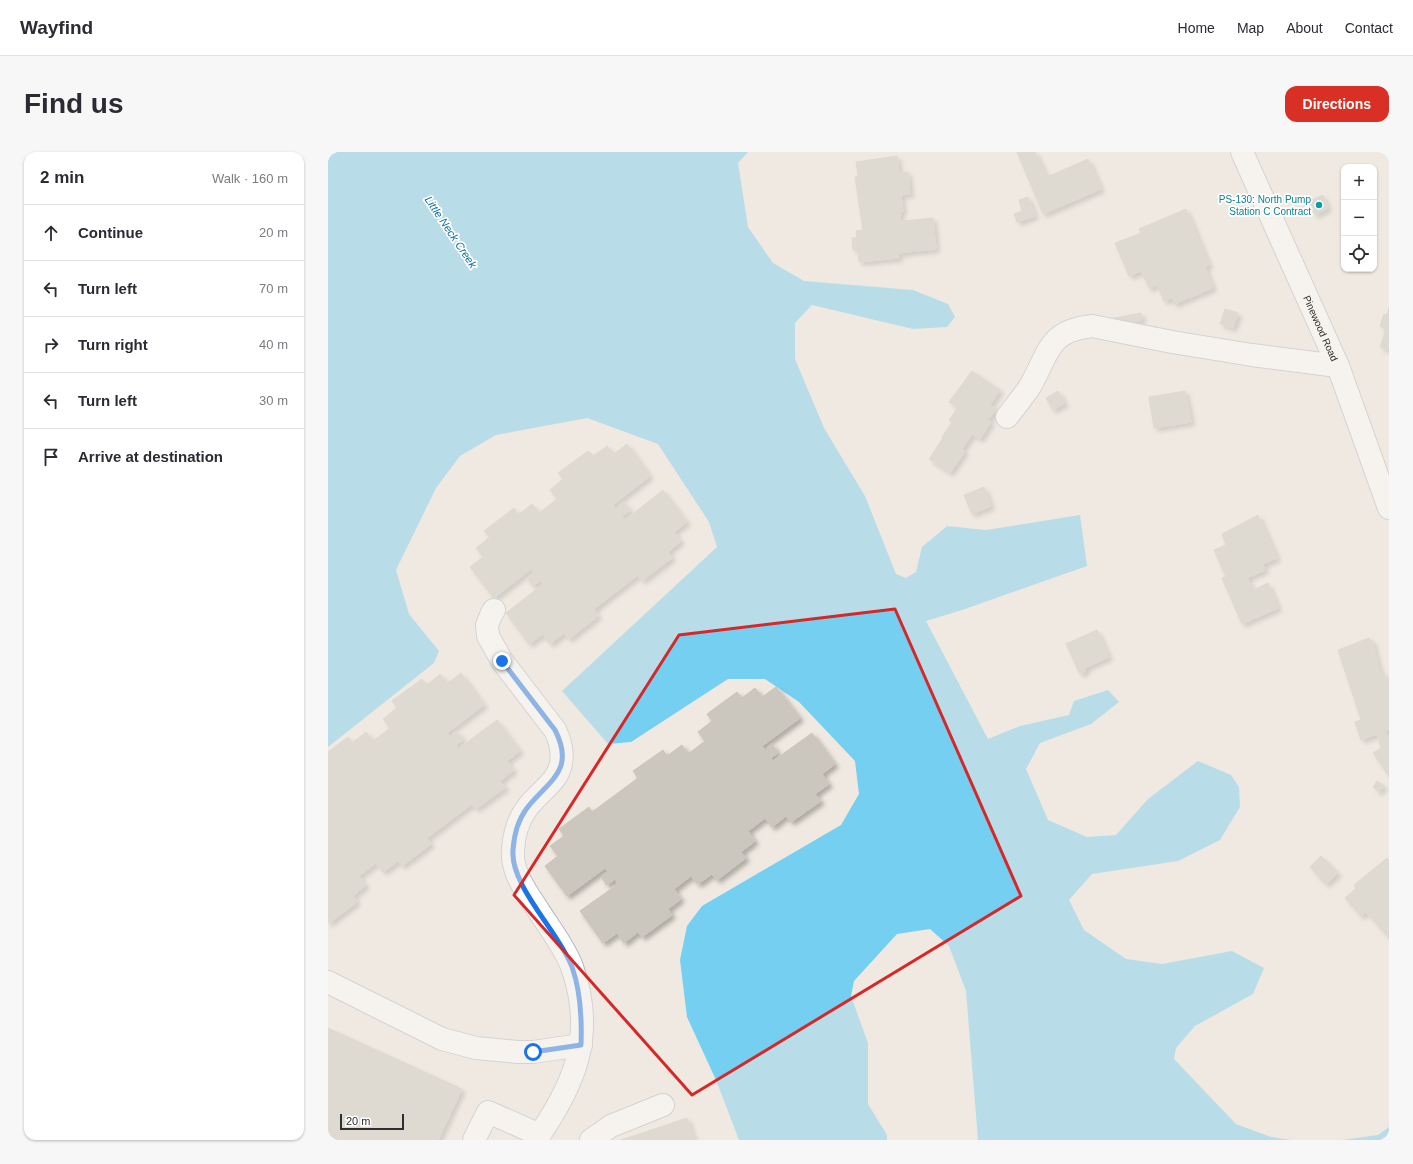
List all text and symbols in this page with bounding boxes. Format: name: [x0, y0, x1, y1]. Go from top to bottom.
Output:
text: Wayfind: [20, 17, 93, 38]
text: Home: [1178, 20, 1215, 36]
text: Map: [1237, 20, 1264, 36]
text: About: [1286, 20, 1323, 36]
text: Contact: [1345, 20, 1393, 36]
button: Directions: [1285, 86, 1389, 122]
text: Find us: [24, 88, 124, 119]
map controls: [1341, 164, 1377, 272]
button: +: [1341, 164, 1377, 200]
text: 2 min: [40, 168, 84, 187]
text: Walk · 160 m: [212, 171, 288, 186]
water label: Little Neck Creek: [423, 194, 480, 270]
place label: PS-130: North Pump Station C Contract: [1219, 194, 1311, 217]
marker: PS-130: North Pump Station C Contract: [1314, 200, 1324, 210]
button: −: [1341, 200, 1377, 236]
icon: ahead: [40, 222, 62, 244]
text: Continue: [78, 224, 143, 241]
text: 20 m: [259, 225, 288, 240]
button: locate: [1341, 236, 1377, 272]
icon: left: [40, 278, 62, 300]
text: Turn left: [78, 280, 137, 297]
text: 70 m: [259, 281, 288, 296]
street label: Pinewood Road: [1301, 294, 1340, 363]
icon: right: [40, 334, 62, 356]
text: Turn right: [78, 336, 148, 353]
text: 40 m: [259, 337, 288, 352]
icon: left: [40, 390, 62, 412]
text: Turn left: [78, 392, 137, 409]
text: 30 m: [259, 393, 288, 408]
icon: arrive: [40, 446, 62, 468]
text: Arrive at destination: [78, 448, 223, 465]
route end: [493, 652, 511, 670]
route start: [524, 1043, 542, 1061]
scale bar: [340, 1112, 404, 1131]
text: 20 m: [346, 1115, 370, 1127]

